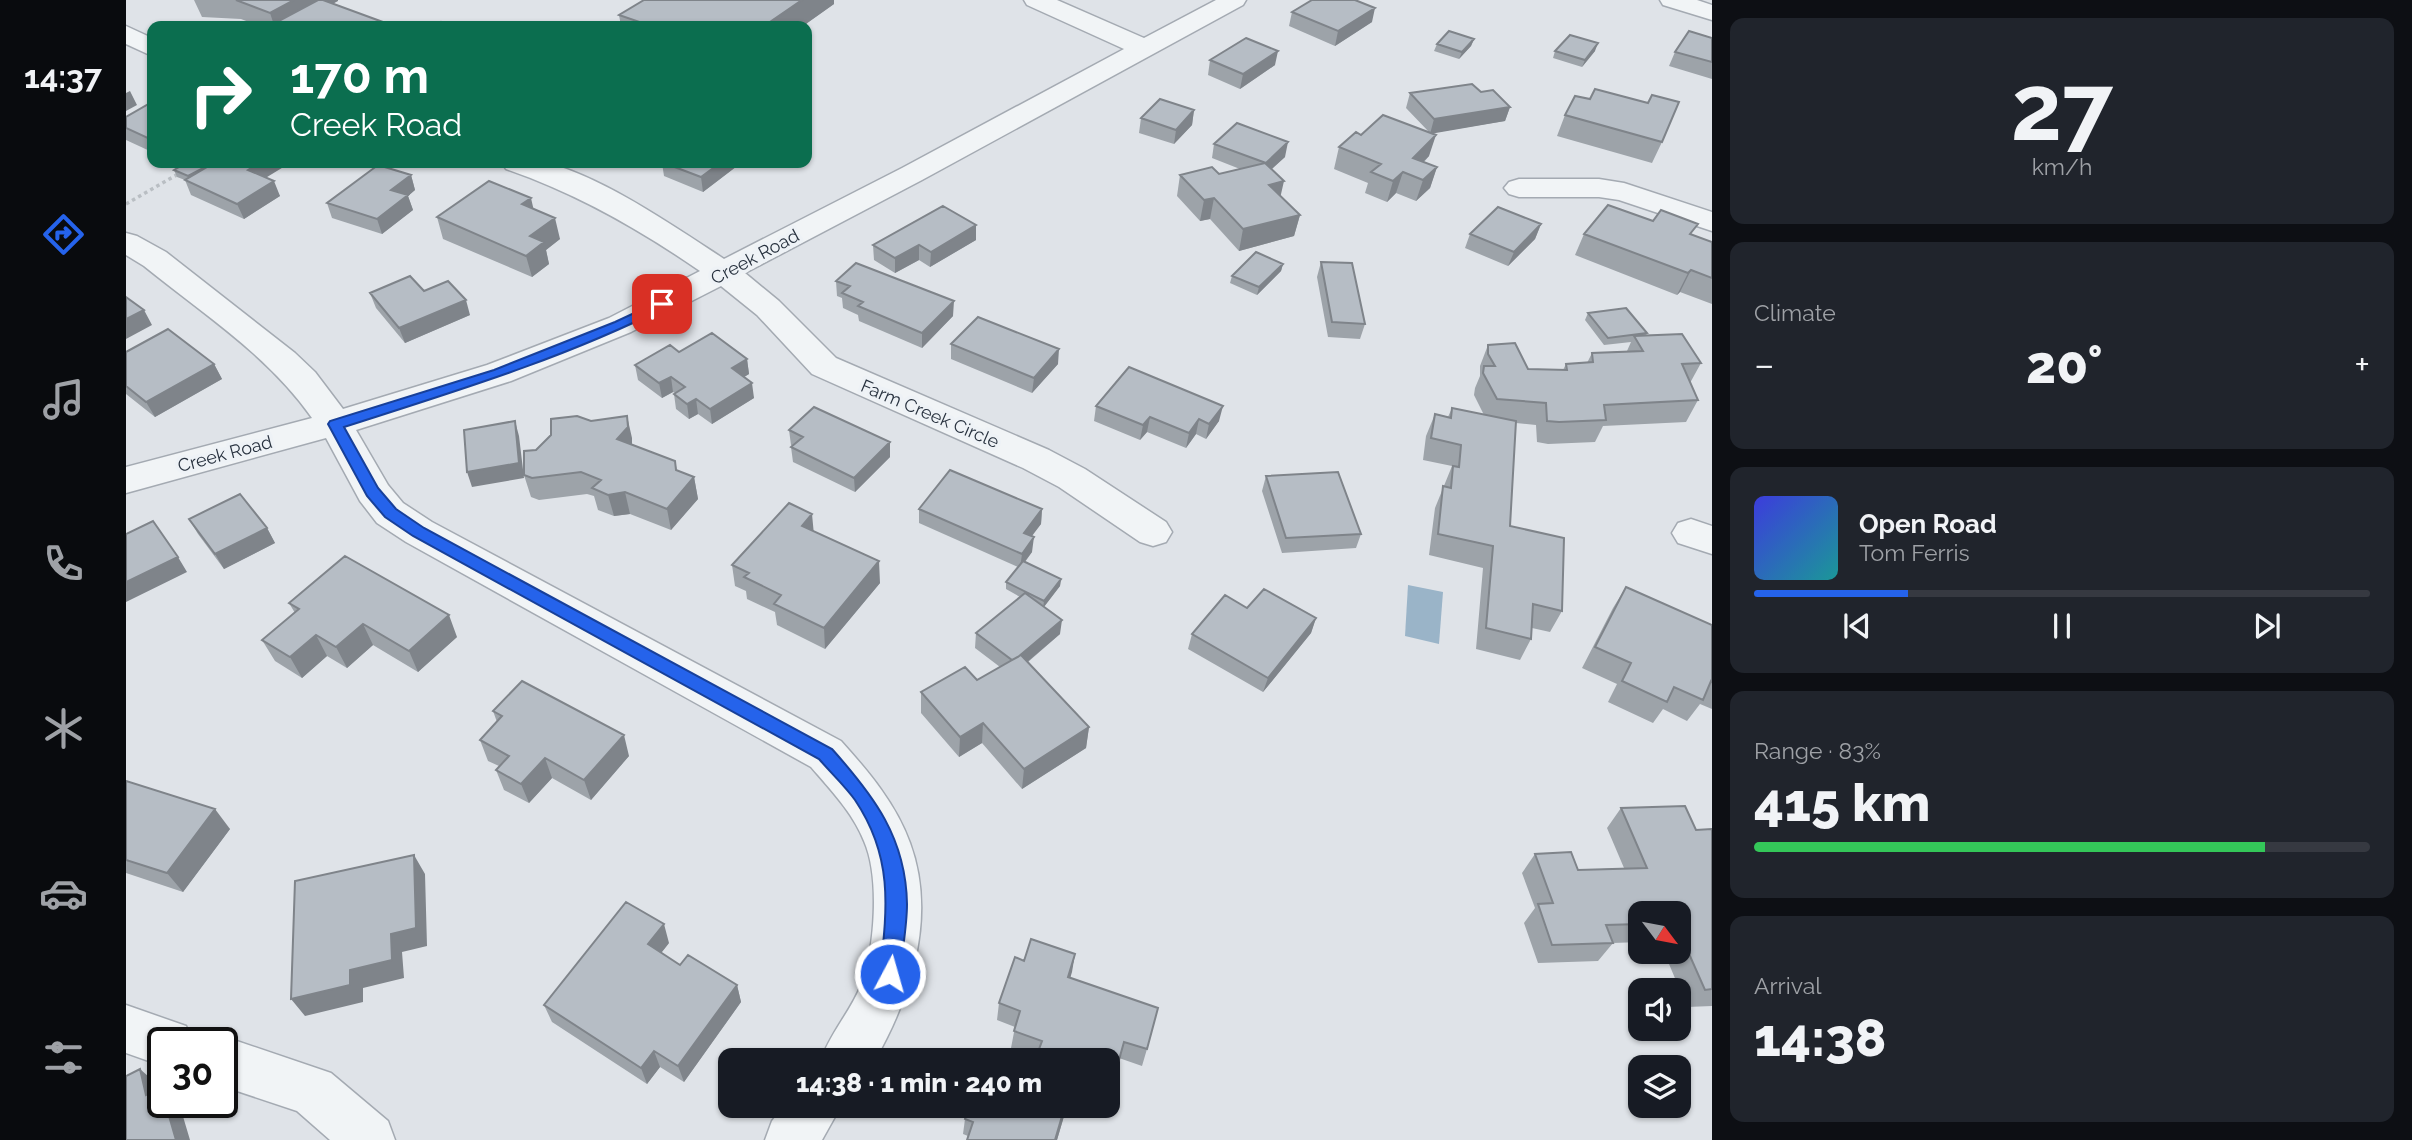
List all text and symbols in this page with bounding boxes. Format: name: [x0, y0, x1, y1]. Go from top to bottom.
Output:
text: 170 m: [290, 47, 429, 104]
icon: right: [175, 49, 266, 140]
text: 27: [2011, 54, 2113, 161]
text: 14:37: [24, 58, 102, 95]
text: Creek Road: [290, 106, 462, 143]
text: km/h: [2032, 153, 2092, 180]
icon: directions: [39, 210, 88, 259]
street label: Creek Road: [707, 225, 802, 289]
pin: [632, 274, 692, 334]
icon: arrive: [643, 285, 681, 323]
text: Climate: [1754, 299, 1836, 326]
text: 20°: [2026, 334, 2103, 395]
text: −: [1754, 342, 1774, 387]
text: +: [2354, 342, 2370, 387]
icon: music: [39, 375, 88, 424]
street label: Farm Creek Circle: [858, 375, 1003, 452]
street label: Creek Road: [175, 431, 274, 476]
text: Open Road: [1859, 509, 1997, 539]
icon: phone: [39, 539, 88, 588]
text: Tom Ferris: [1859, 539, 1970, 566]
icon: previous: [1838, 607, 1876, 645]
icon: pause: [2043, 607, 2081, 645]
icon: next: [2248, 607, 2286, 645]
icon: climate: [39, 704, 88, 753]
text: Range · 83%: [1754, 737, 1881, 764]
text: 415 km: [1754, 772, 1930, 833]
icon: car: [39, 869, 88, 918]
north arrow: [1628, 901, 1690, 964]
map controls: [1628, 901, 1691, 1118]
position arrow: [853, 937, 927, 1011]
text: Arrival: [1754, 972, 1821, 999]
button: sound: [1628, 978, 1691, 1041]
text: 14:38: [1754, 1007, 1886, 1068]
speed limit sign: 30: [147, 1027, 238, 1118]
icon: filters: [39, 1033, 88, 1082]
button: layers: [1628, 1055, 1691, 1118]
text: 14:38 · 1 min · 240 m: [796, 1068, 1042, 1098]

